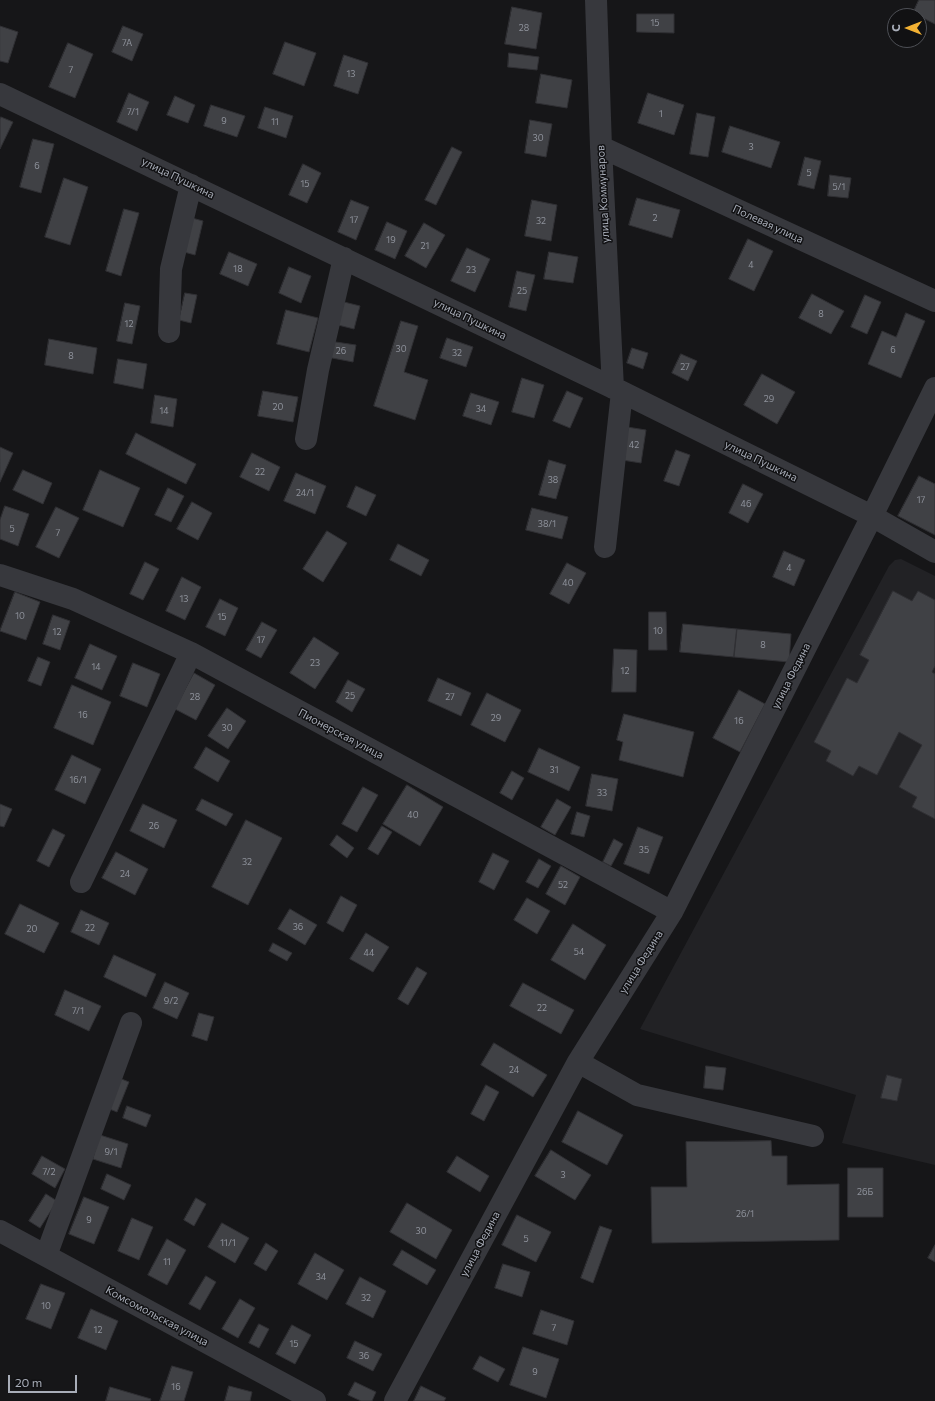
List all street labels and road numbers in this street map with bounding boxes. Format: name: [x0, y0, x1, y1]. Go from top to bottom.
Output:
street label: улица Коммунаров: [594, 145, 612, 243]
street label: улица Пушкина: [139, 155, 217, 201]
street label: Полевая улица: [731, 202, 805, 246]
street label: улица Пушкина: [431, 296, 509, 342]
street label: улица Пушкина: [722, 438, 800, 484]
street label: улица Федина: [769, 641, 813, 711]
street label: Пионерская улица: [296, 706, 386, 762]
street label: улица Федина: [616, 928, 666, 996]
street label: улица Федина: [457, 1209, 503, 1279]
street label: Комсомольская улица: [103, 1283, 211, 1349]

